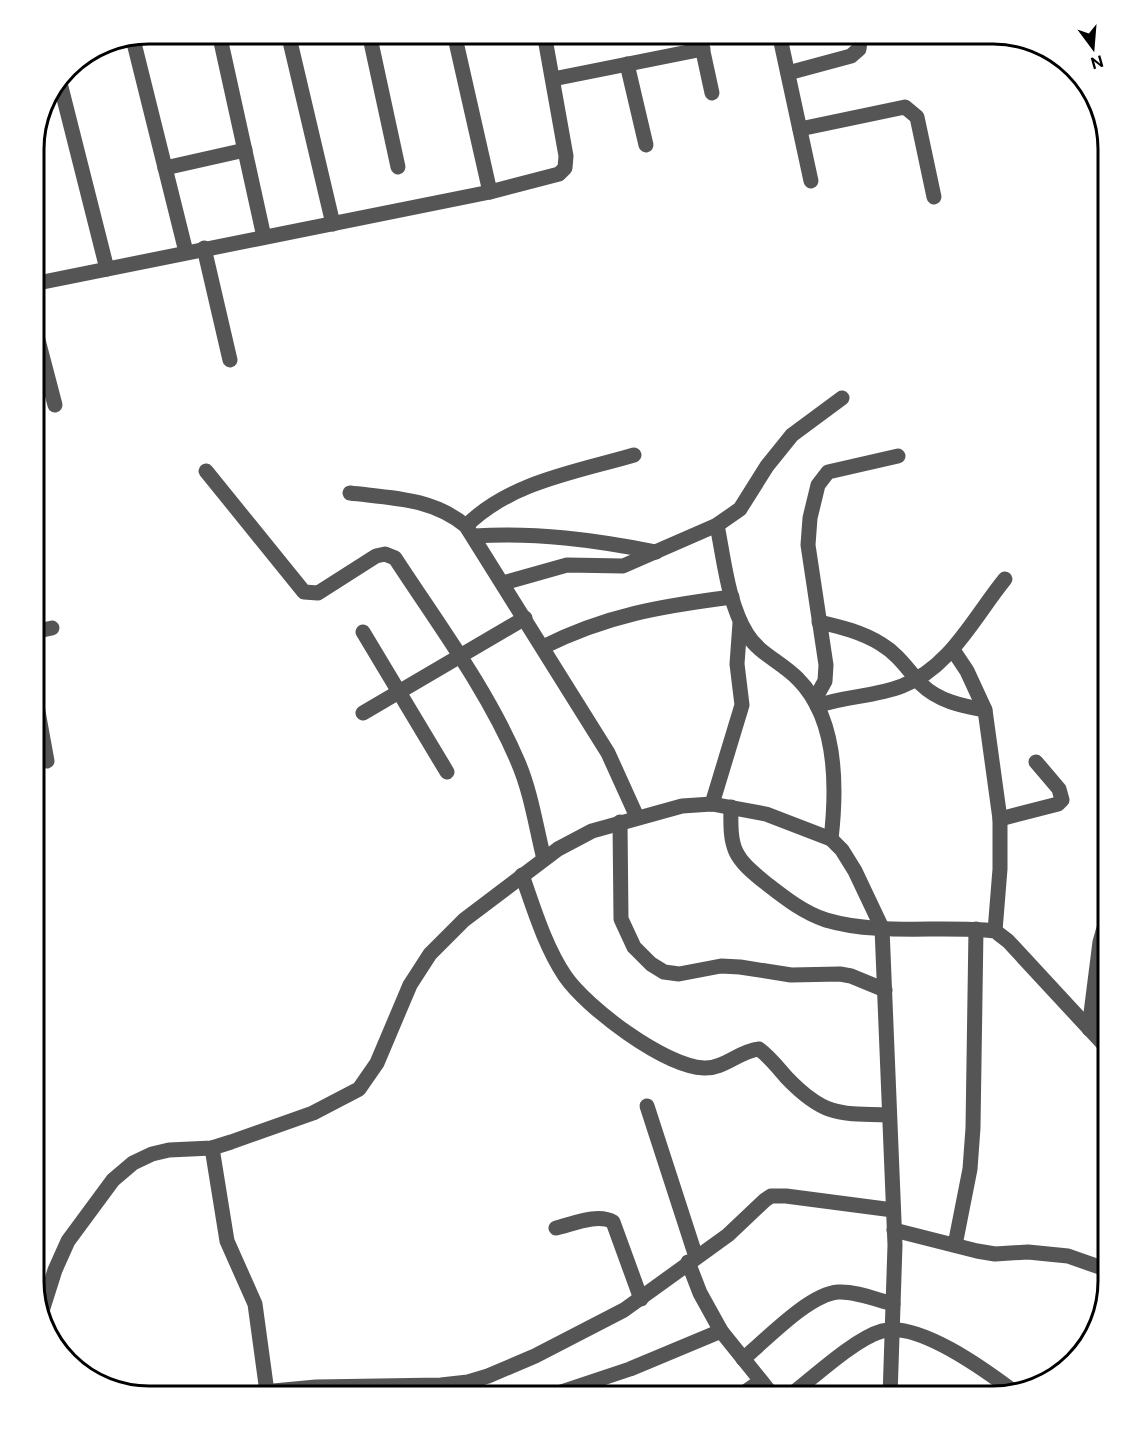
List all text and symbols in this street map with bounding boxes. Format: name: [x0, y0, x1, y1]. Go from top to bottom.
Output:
north arrow: [1063, 18, 1123, 78]
text: N: [1088, 51, 1106, 73]

